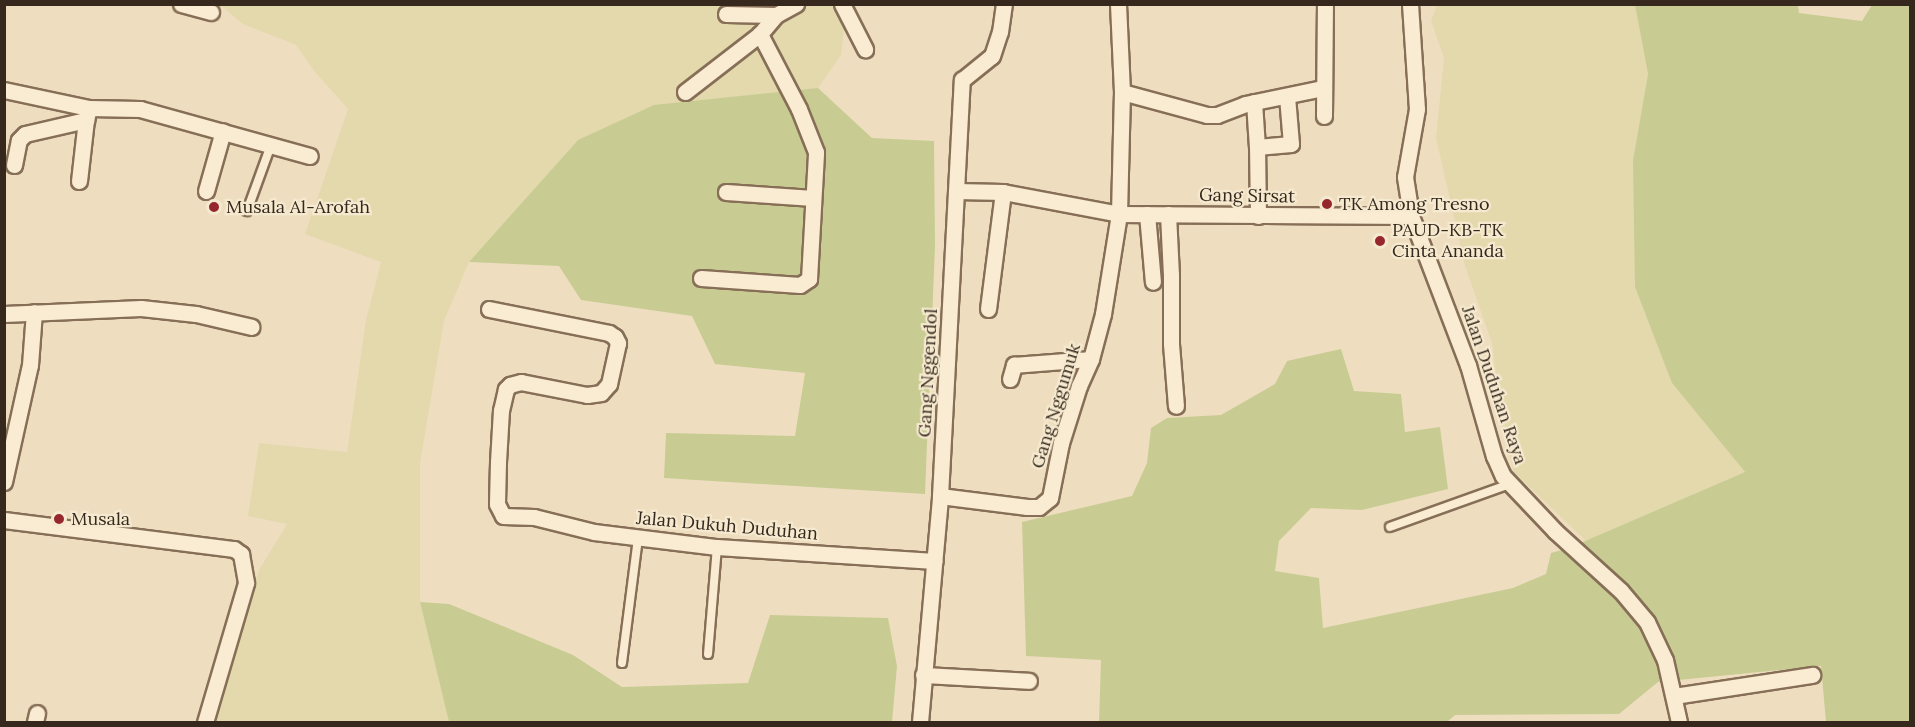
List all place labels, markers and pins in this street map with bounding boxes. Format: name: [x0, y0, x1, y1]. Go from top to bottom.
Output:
place label: TK Among Tresno: [1339, 193, 1490, 215]
place label: Musala Al-Arofah: [226, 196, 370, 218]
marker: TK Among Tresno: [1320, 197, 1334, 211]
marker: Musala Al-Arofah: [207, 200, 221, 214]
place label: PAUD-KB-TK Cinta Ananda: [1392, 220, 1504, 262]
marker: PAUD-KB-TK Cinta Ananda: [1373, 234, 1387, 248]
place label: Musala: [71, 508, 130, 530]
marker: Musala: [52, 512, 66, 526]

